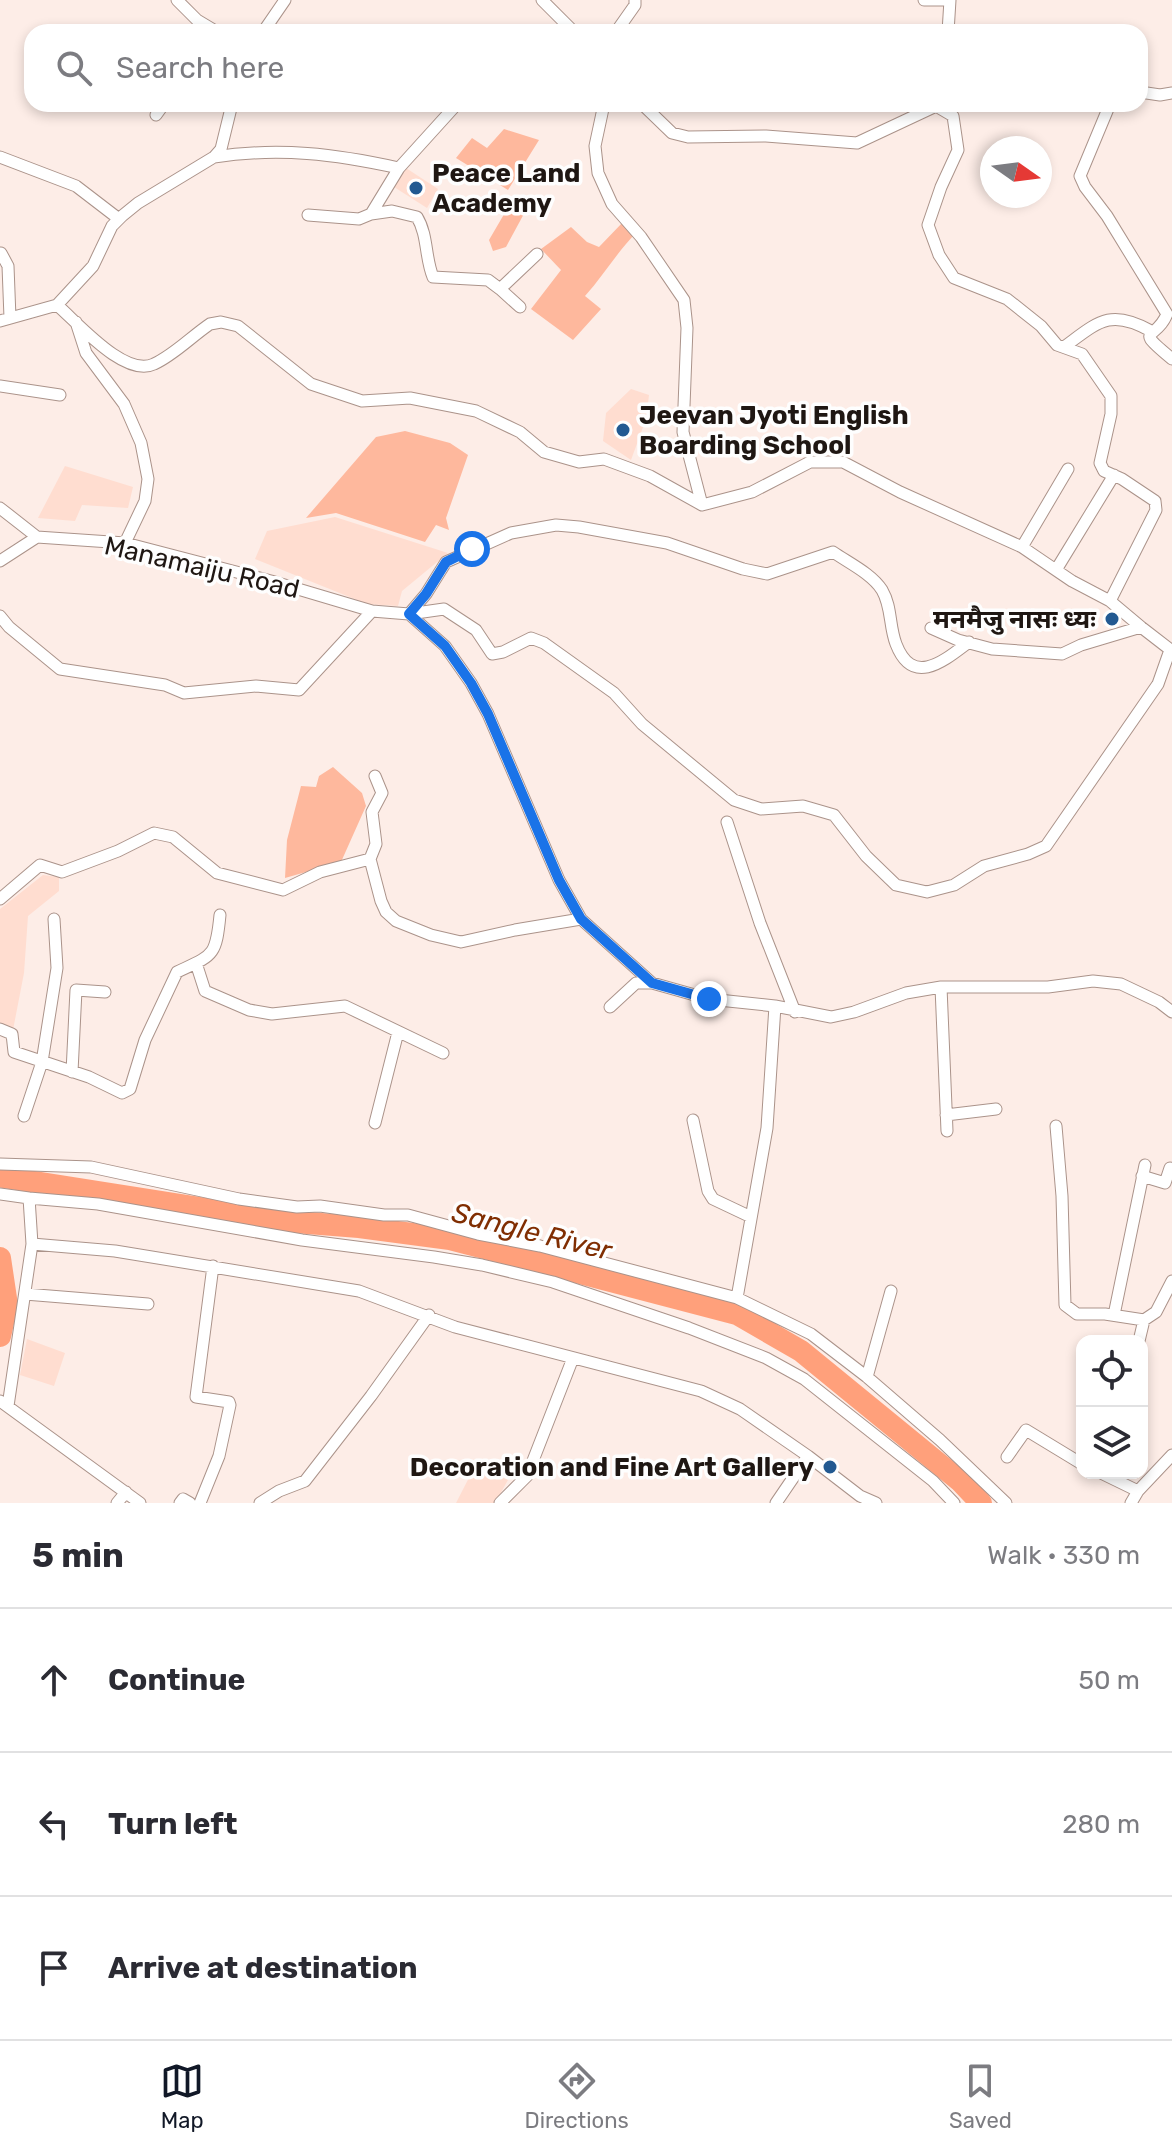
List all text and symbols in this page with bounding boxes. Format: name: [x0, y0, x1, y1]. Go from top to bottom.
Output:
search box: [24, 24, 1148, 112]
icon: search: [52, 46, 96, 90]
text: Search here: [116, 50, 284, 86]
north arrow: [980, 136, 1052, 208]
place label: Peace Land Academy: [432, 158, 581, 219]
marker: Peace Land Academy: [407, 179, 425, 197]
place label: Jeevan Jyoti English Boarding School: [639, 400, 909, 461]
marker: Jeevan Jyoti English Boarding School: [614, 421, 632, 439]
street label: Manamaiju Road: [101, 530, 302, 605]
route start: [454, 531, 490, 567]
place label: मनमैजु नासः ध्यः: [933, 604, 1097, 635]
marker: मनमैजु नासः ध्यः: [1103, 610, 1121, 628]
route end: [691, 981, 727, 1017]
water label: Sangle River: [449, 1196, 616, 1268]
map controls: [1076, 1335, 1148, 1479]
button: locate: [1076, 1335, 1148, 1407]
button: layers: [1076, 1407, 1148, 1479]
place label: Decoration and Fine Art Gallery: [410, 1452, 814, 1483]
marker: Decoration and Fine Art Gallery: [821, 1458, 839, 1476]
text: 5 min: [32, 1535, 124, 1576]
text: Walk · 330 m: [987, 1540, 1140, 1571]
icon: ahead: [32, 1658, 76, 1702]
text: Continue: [108, 1662, 245, 1698]
text: 50 m: [1079, 1665, 1140, 1696]
icon: left: [32, 1802, 76, 1846]
text: Turn left: [108, 1806, 238, 1842]
text: 280 m: [1062, 1809, 1140, 1840]
icon: arrive: [32, 1946, 76, 1990]
text: Arrive at destination: [108, 1950, 418, 1986]
tab: Map: [160, 2059, 204, 2134]
tab: Directions: [524, 2059, 629, 2134]
tab: Saved: [949, 2059, 1012, 2134]

